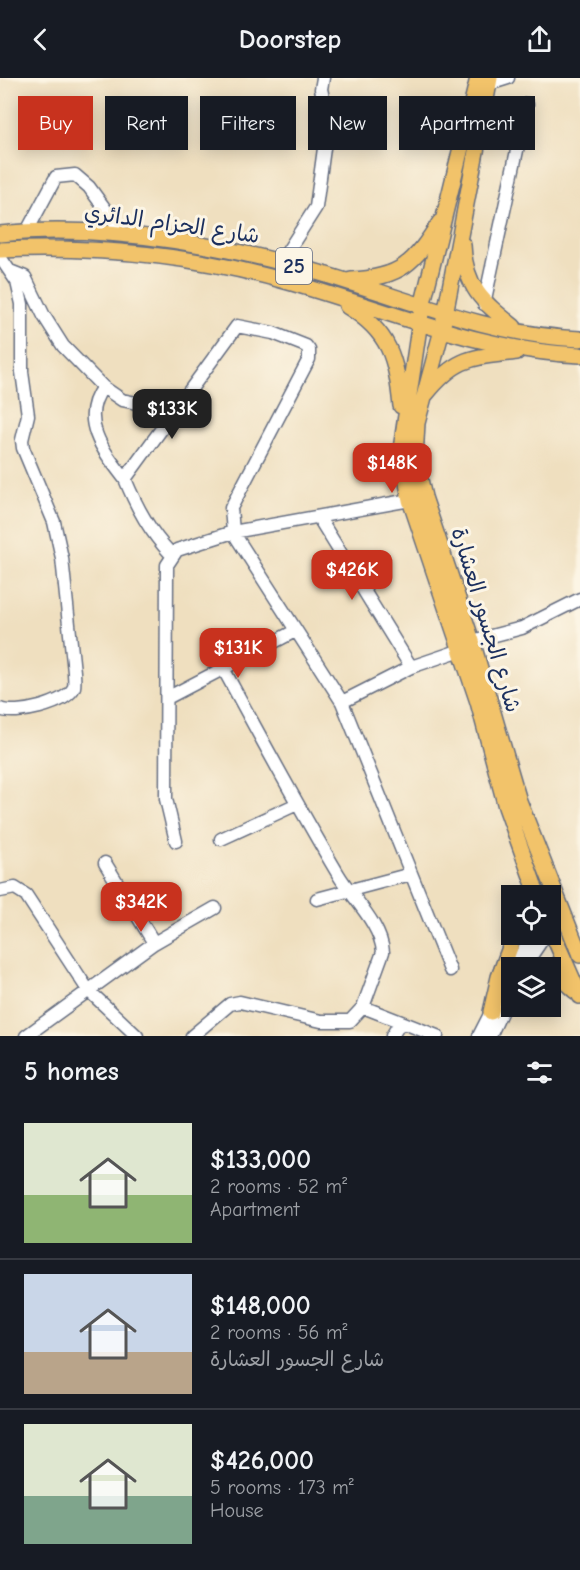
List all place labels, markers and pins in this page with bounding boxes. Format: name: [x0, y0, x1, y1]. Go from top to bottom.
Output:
pin: $133K: [130, 389, 214, 440]
pin: $148K: [350, 443, 434, 494]
pin: $426K: [310, 550, 394, 601]
pin: $131K: [196, 628, 280, 679]
pin: $342K: [99, 882, 183, 933]

